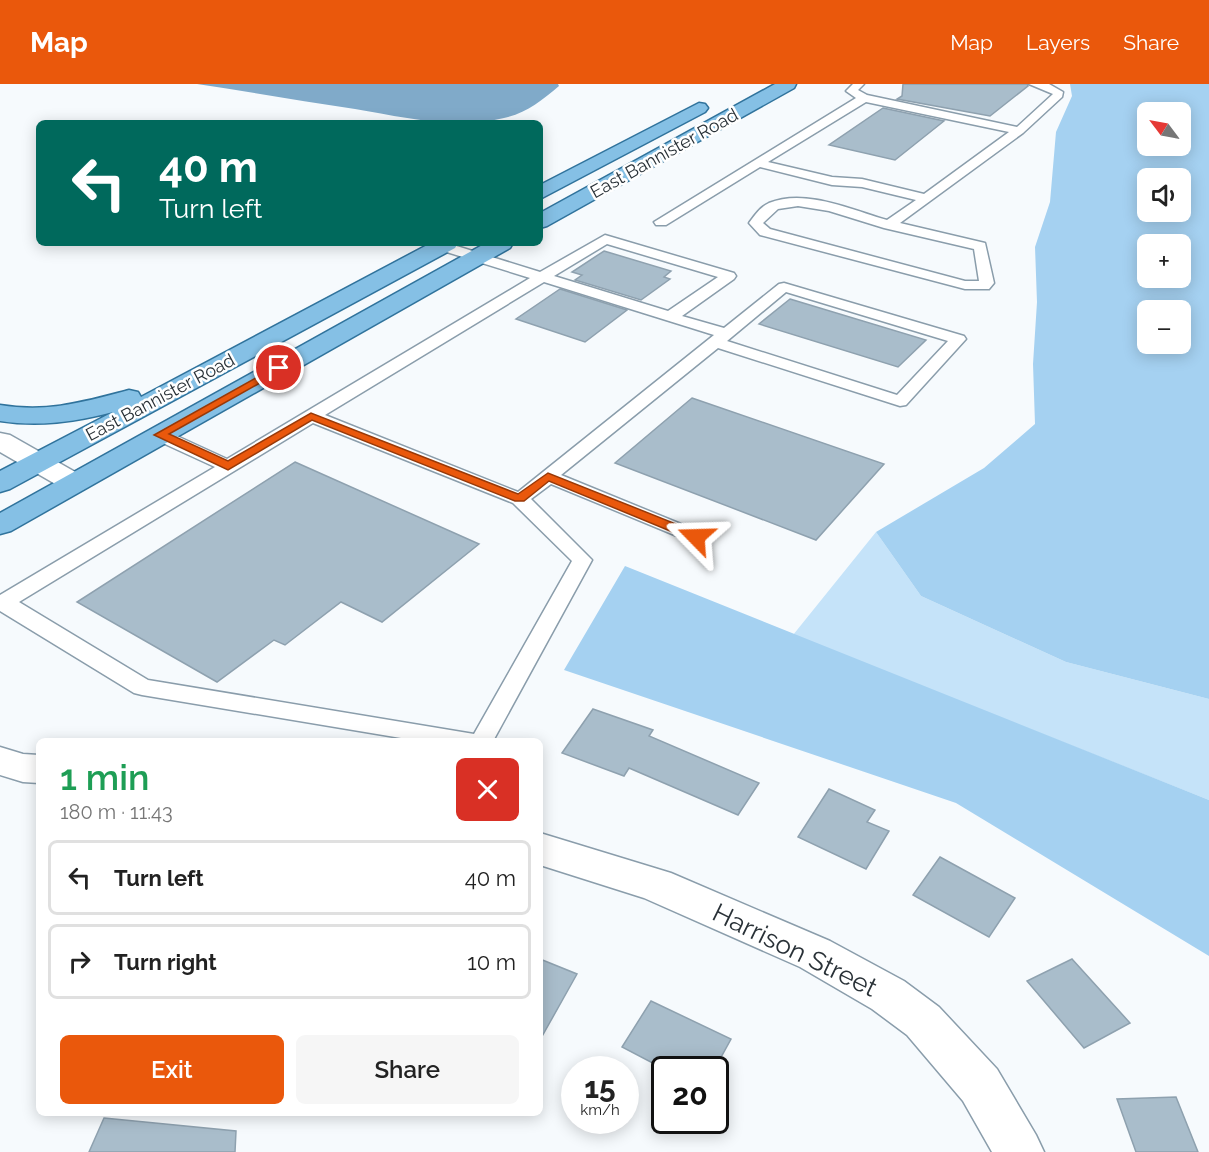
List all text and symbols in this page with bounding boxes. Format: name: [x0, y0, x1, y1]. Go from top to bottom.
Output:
text: Map: [30, 26, 88, 59]
text: Map: [950, 30, 993, 55]
text: Layers: [1026, 30, 1090, 55]
text: Share: [1123, 30, 1179, 55]
north arrow: [1137, 102, 1191, 156]
map controls: [1137, 102, 1191, 354]
street label: East Bannister Road: [587, 104, 741, 202]
text: 40 m: [159, 143, 258, 192]
icon: left: [60, 144, 138, 222]
button: sound: [1137, 168, 1191, 222]
text: Turn left: [159, 193, 262, 224]
button: +: [1137, 234, 1191, 288]
button: −: [1137, 300, 1191, 354]
pin: [253, 342, 304, 393]
street label: East Bannister Road: [82, 349, 238, 445]
icon: arrive: [262, 351, 295, 384]
position arrow: [664, 505, 728, 569]
text: 1 min: [60, 756, 149, 798]
button: close: [456, 758, 519, 821]
text: 180 m · 11:43: [60, 800, 173, 824]
icon: left: [63, 861, 96, 894]
text: Turn left: [114, 865, 204, 891]
text: 40 m: [465, 865, 516, 891]
street label: Harrison Street: [708, 897, 882, 1003]
icon: right: [63, 945, 96, 978]
text: Turn right: [114, 949, 217, 975]
text: 10 m: [467, 949, 516, 975]
button: Exit: [60, 1035, 284, 1104]
button: Share: [296, 1035, 519, 1104]
speed limit sign: 20: [651, 1056, 729, 1134]
text: 15: [584, 1070, 616, 1105]
text: km/h: [580, 1101, 620, 1119]

